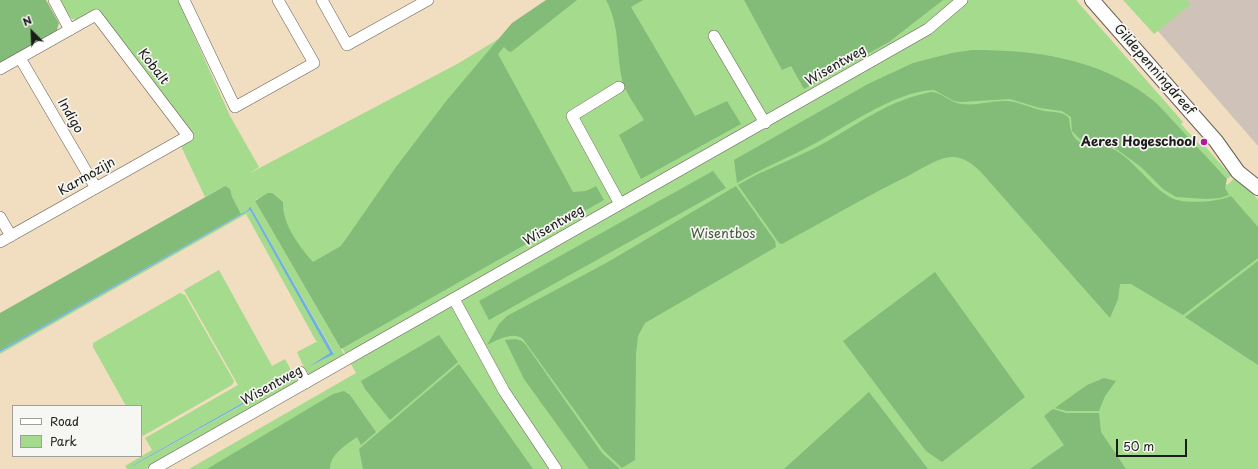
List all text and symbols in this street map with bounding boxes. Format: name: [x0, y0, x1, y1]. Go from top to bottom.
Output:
text: N: [19, 11, 34, 30]
north arrow: [12, 12, 52, 52]
street label: Gildepenningdreef: [1110, 21, 1198, 119]
street label: Wisentweg: [803, 42, 869, 90]
street label: Kobalt: [134, 46, 172, 88]
street label: Indigo: [54, 96, 86, 136]
place label: Aeres Hogeschool: [1081, 134, 1196, 150]
marker: Aeres Hogeschool: [1199, 137, 1209, 147]
street label: Karmozijn: [56, 154, 118, 200]
street label: Wisentweg: [521, 202, 587, 250]
park label: Wisentbos: [691, 226, 755, 242]
street label: Wisentweg: [239, 363, 305, 409]
legend: [12, 405, 142, 457]
text: Road: [50, 412, 79, 430]
scale bar: [1118, 431, 1189, 457]
text: Park: [50, 432, 77, 450]
text: 50 m: [1123, 437, 1154, 455]

